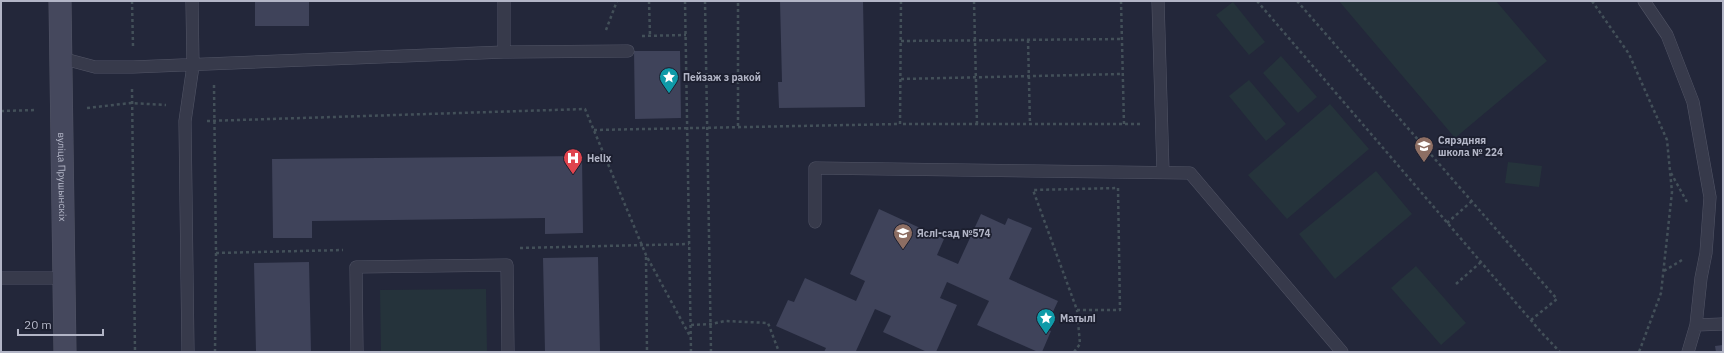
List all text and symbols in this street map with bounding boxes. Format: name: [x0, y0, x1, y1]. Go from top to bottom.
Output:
place icon: Пейзаж з ракой: [658, 66, 680, 94]
place label: Пейзаж з ракой: [683, 71, 761, 84]
street label: вуліца Прушынскіх: [55, 132, 69, 222]
place label: Сярэдняя школа № 224: [1438, 134, 1503, 159]
school or university icon: Сярэдняя школа № 224: [1413, 135, 1435, 163]
hospital icon: Helix: [562, 147, 584, 175]
place label: Helix: [587, 152, 612, 165]
school or university icon: Яслі-сад №574: [892, 222, 914, 250]
place label: Яслі-сад №574: [917, 227, 991, 240]
place icon: Матылі: [1035, 307, 1057, 335]
scale bar: [18, 311, 103, 337]
place label: Матылі: [1060, 312, 1096, 325]
text: 20 m: [24, 317, 52, 332]

